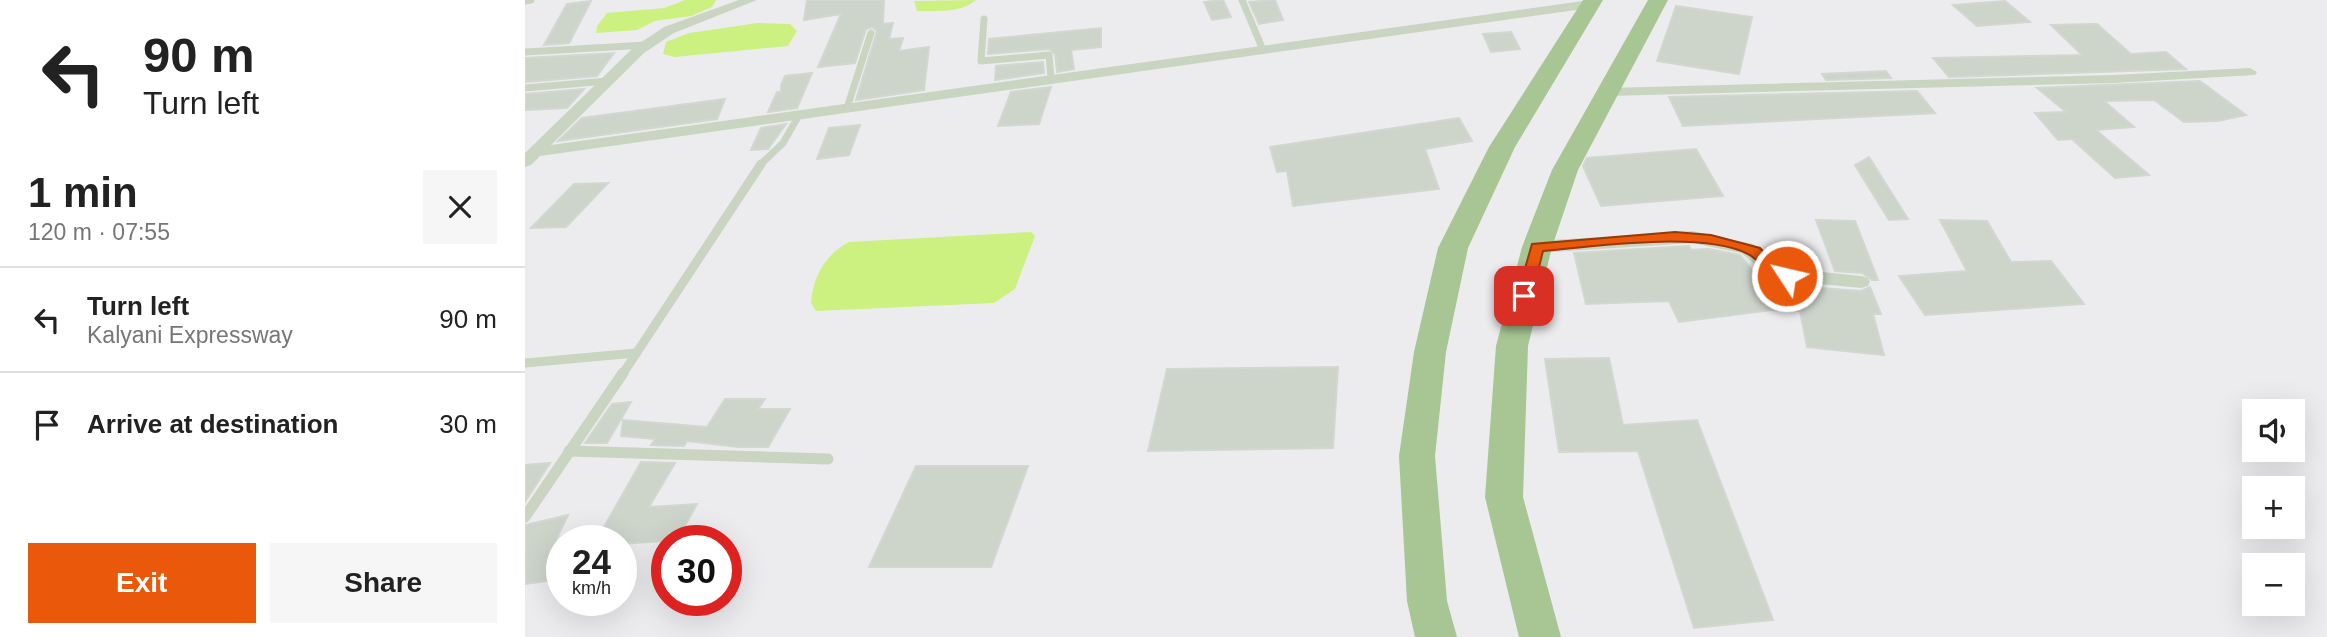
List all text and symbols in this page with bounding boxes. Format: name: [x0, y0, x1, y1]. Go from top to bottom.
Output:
icon: left: [28, 28, 119, 119]
text: 90 m: [143, 28, 255, 82]
text: Turn left: [143, 85, 259, 121]
text: 1 min: [28, 169, 138, 216]
button: close: [423, 170, 497, 244]
text: 120 m · 07:55: [28, 219, 170, 245]
position arrow: [1750, 239, 1824, 313]
pin: [1494, 266, 1554, 326]
icon: arrive: [1505, 277, 1543, 315]
text: Turn left: [87, 291, 189, 321]
icon: left: [28, 301, 66, 339]
text: 90 m: [439, 304, 497, 334]
text: Kalyani Expressway: [87, 322, 293, 348]
map controls: [2242, 399, 2305, 616]
button: sound: [2242, 399, 2305, 462]
icon: arrive: [28, 406, 66, 444]
text: Arrive at destination: [87, 409, 338, 439]
text: 30 m: [439, 409, 497, 439]
button: +: [2242, 476, 2305, 539]
speed limit sign: 30: [651, 525, 742, 616]
text: 24: [572, 542, 611, 581]
button: Exit: [28, 543, 256, 623]
button: Share: [270, 543, 497, 623]
button: −: [2242, 553, 2305, 616]
text: km/h: [572, 578, 611, 598]

